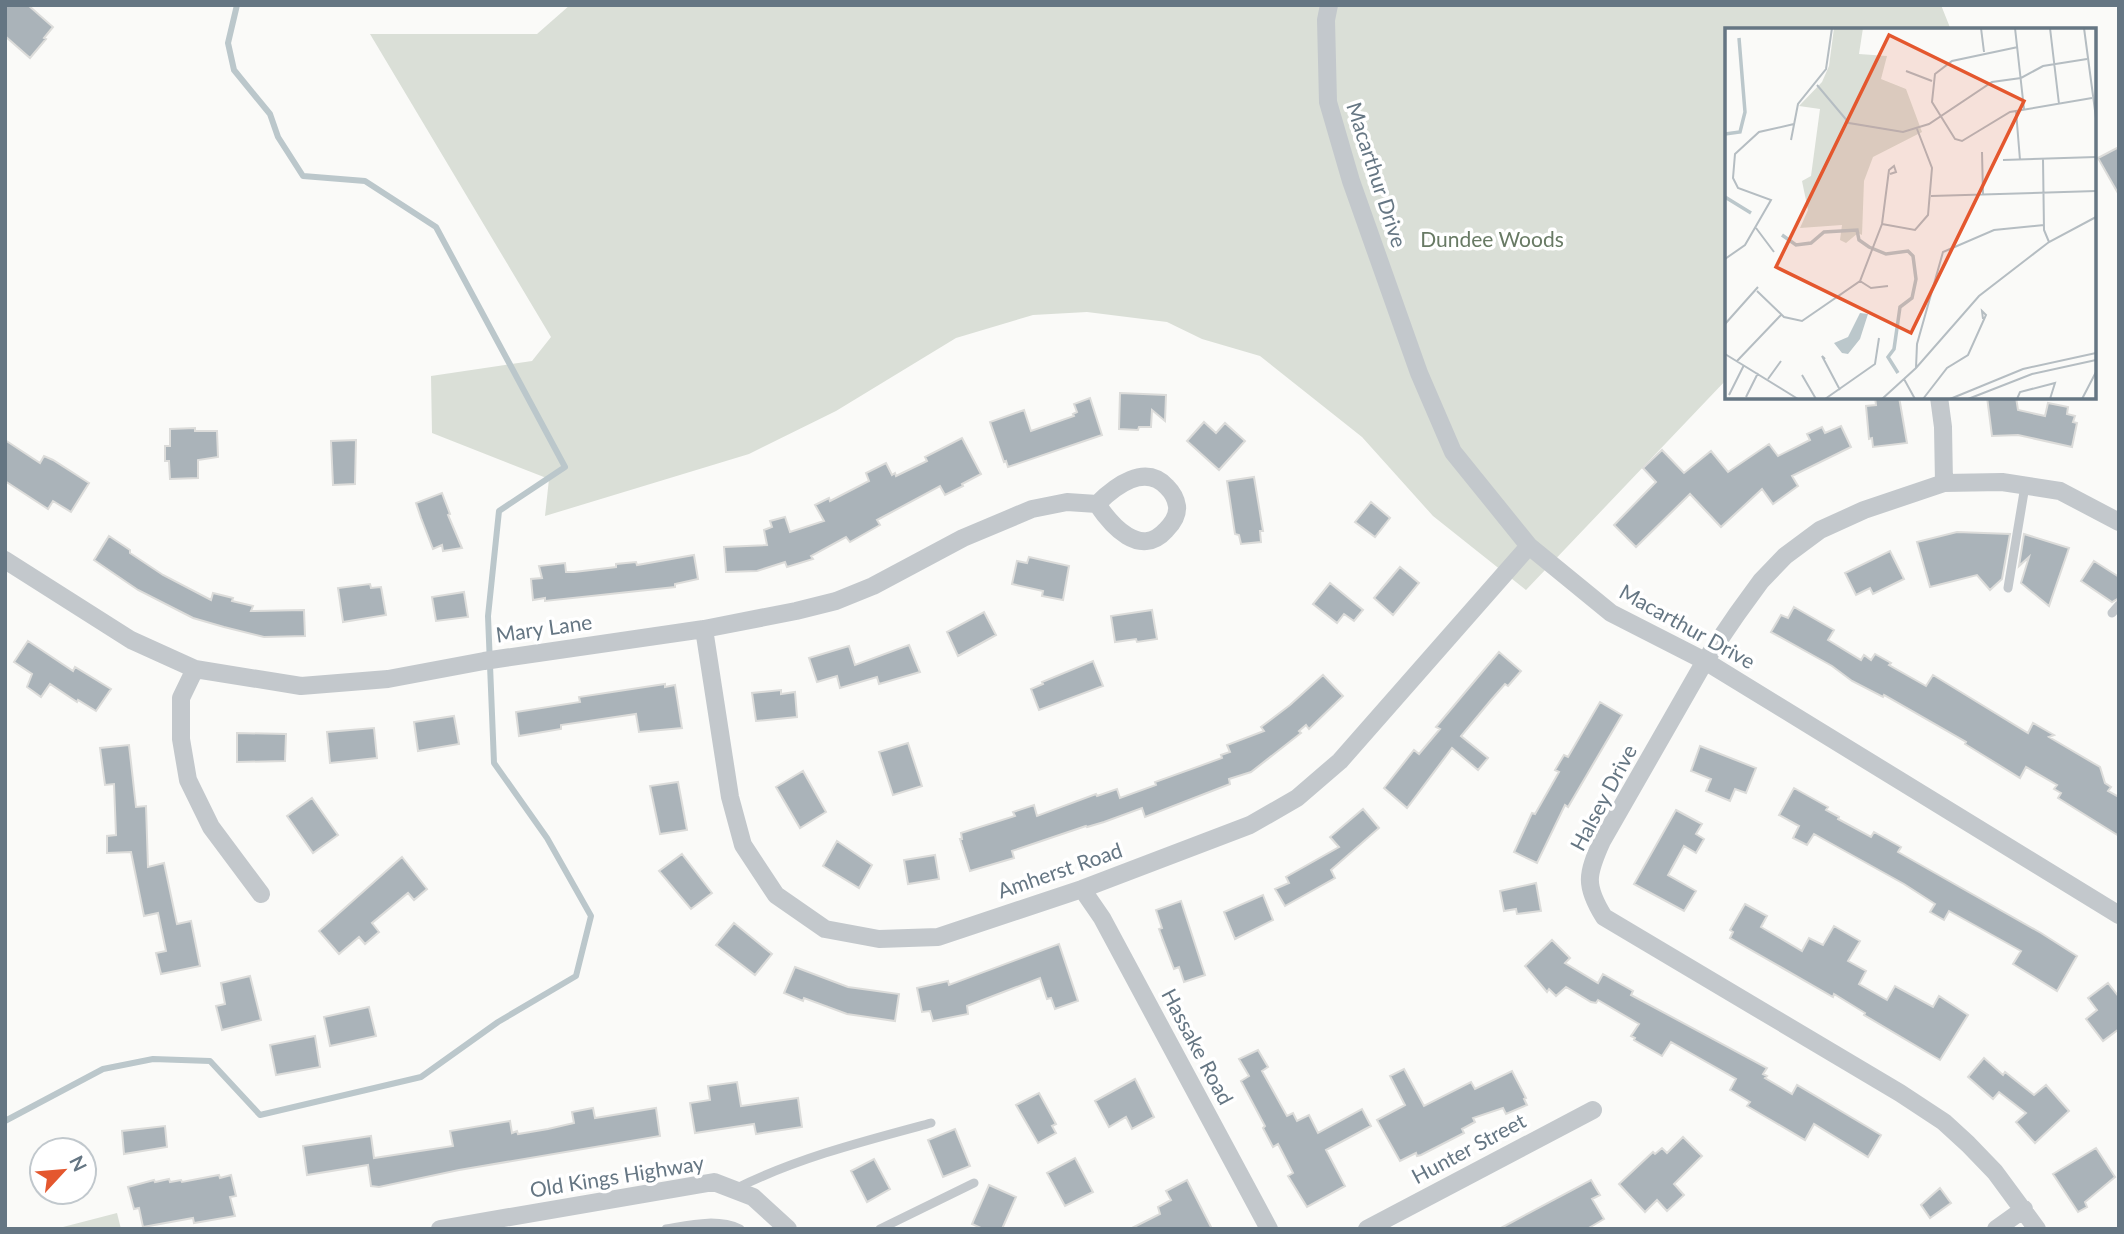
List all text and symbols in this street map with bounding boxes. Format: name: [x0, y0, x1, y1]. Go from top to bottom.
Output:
inset map: [1725, 28, 2096, 399]
street label: Macarthur Drive: [1342, 99, 1413, 250]
park label: Dundee Woods: [1420, 226, 1564, 251]
street label: Macarthur Drive: [1615, 578, 1760, 673]
street label: Mary Lane: [494, 608, 594, 647]
street label: Halsey Drive: [1564, 740, 1641, 855]
street label: Amherst Road: [994, 837, 1125, 903]
street label: Hassake Road: [1157, 984, 1239, 1109]
street label: Hunter Street: [1407, 1107, 1530, 1188]
north arrow: [28, 1136, 98, 1206]
street label: Old Kings Highway: [528, 1149, 706, 1202]
text: N: [65, 1152, 92, 1175]

